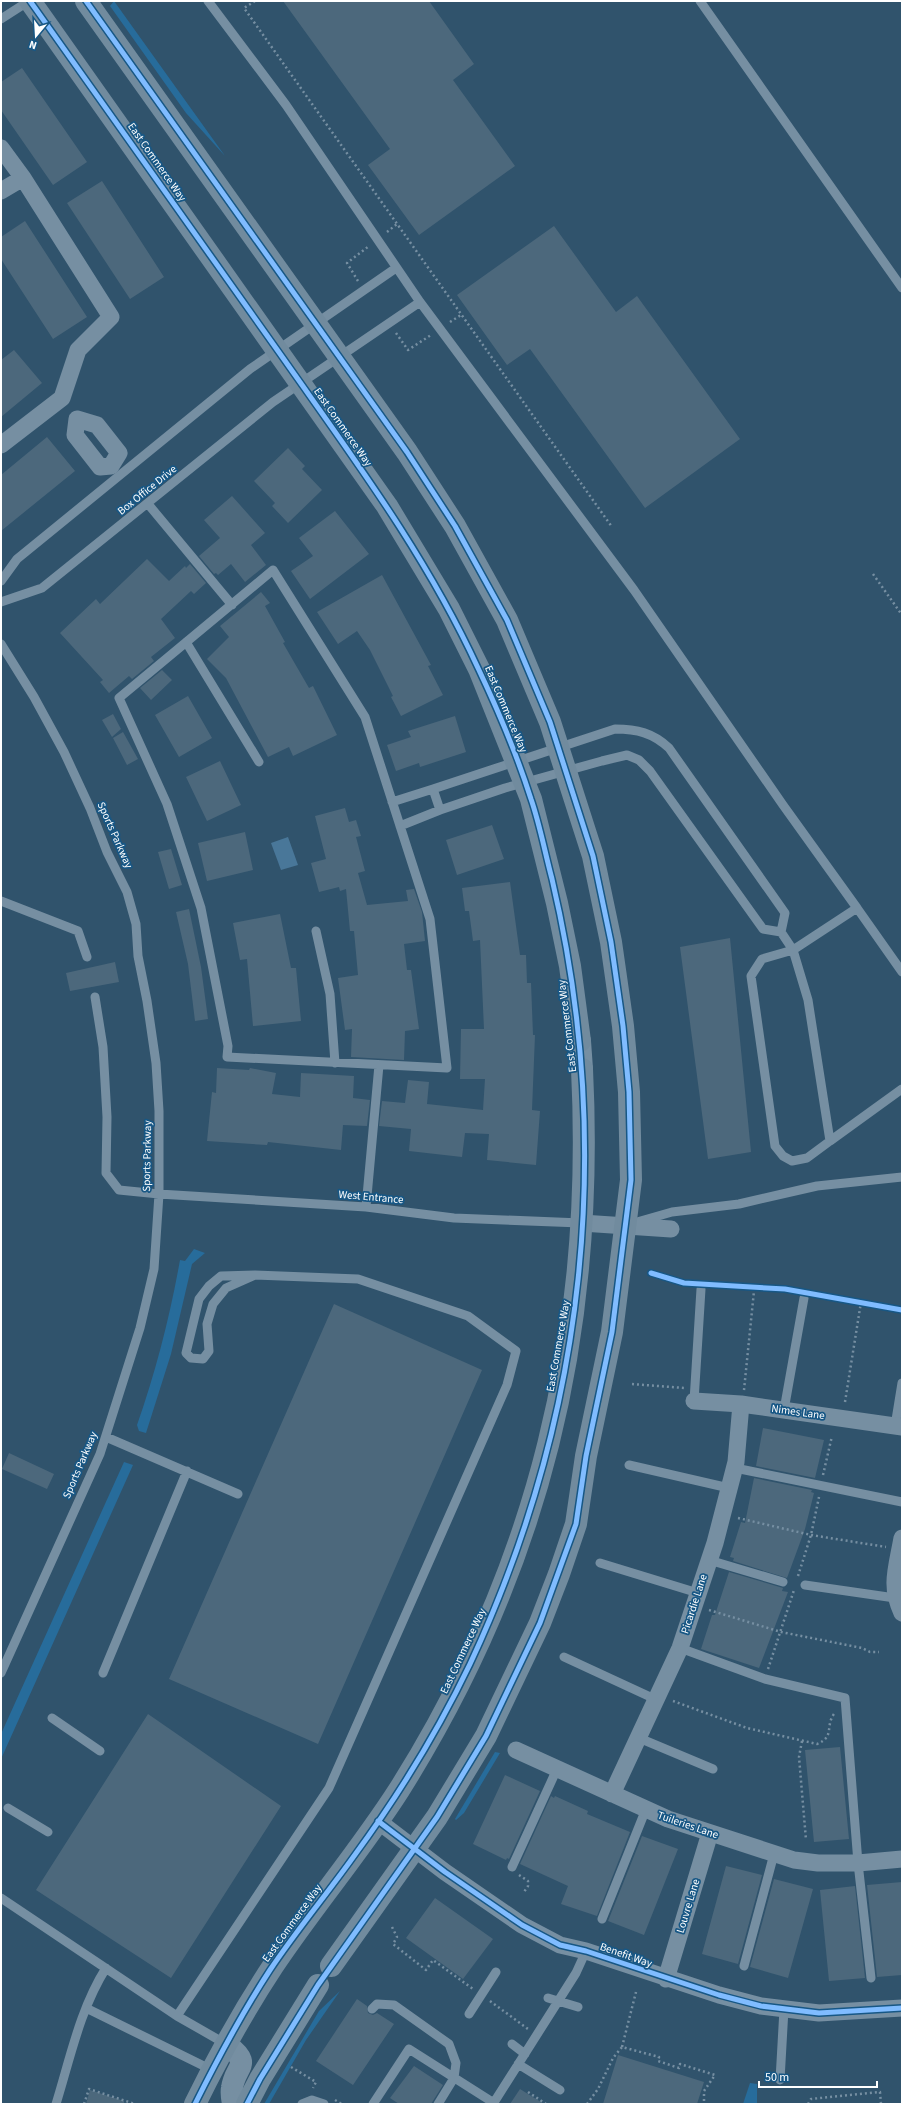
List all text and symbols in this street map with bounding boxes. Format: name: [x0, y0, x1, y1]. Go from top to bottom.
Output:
north arrow: [16, 16, 56, 56]
text: N: [27, 37, 39, 53]
street label: East Commerce Way: [124, 120, 190, 204]
street label: East Commerce Way: [310, 385, 376, 469]
street label: Box Office Drive: [114, 461, 180, 518]
street label: East Commerce Way: [481, 663, 531, 755]
street label: Sports Parkway: [94, 799, 136, 871]
street label: East Commerce Way: [554, 979, 580, 1073]
street label: Sports Parkway: [139, 1120, 155, 1192]
street label: West Entrance: [338, 1187, 405, 1207]
street label: East Commerce Way: [543, 1299, 573, 1393]
street label: Nimes Lane: [770, 1401, 826, 1423]
street label: Sports Parkway: [59, 1429, 101, 1501]
street label: Picardie Lane: [677, 1572, 711, 1636]
street label: East Commerce Way: [437, 1606, 489, 1696]
street label: Tuileries Lane: [656, 1808, 721, 1843]
street label: Louvre Lane: [673, 1877, 704, 1935]
street label: East Commerce Way: [259, 1881, 325, 1965]
street label: Benefit Way: [598, 1939, 654, 1971]
scale bar: [759, 2063, 877, 2089]
text: 50 m: [765, 2069, 789, 2086]

